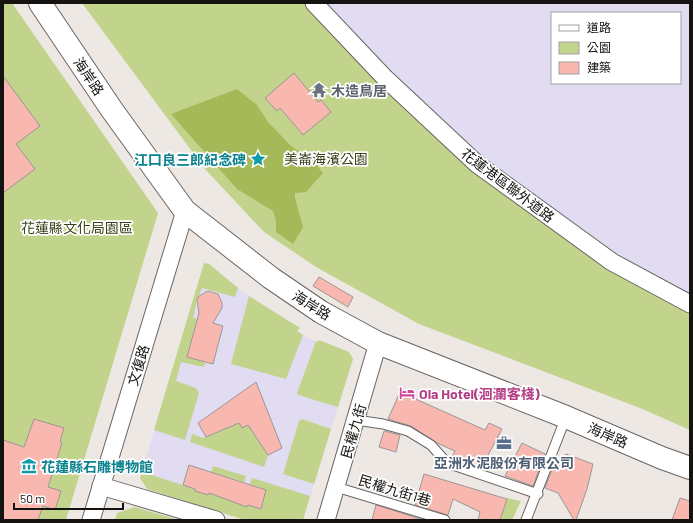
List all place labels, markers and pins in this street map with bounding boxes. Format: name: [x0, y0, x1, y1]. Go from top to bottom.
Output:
temple icon: 木造鳥居: [310, 81, 328, 99]
place label: 木造鳥居: [331, 82, 387, 99]
place icon: 江口良三郎紀念碑: [249, 150, 267, 168]
place label: 江口良三郎紀念碑: [134, 151, 246, 168]
hotel icon: Ola Hotel(洄瀾客棧): [398, 384, 416, 402]
place label: Ola Hotel(洄瀾客棧): [419, 385, 540, 402]
office icon: 亞洲水泥股份有限公司: [495, 434, 513, 452]
place label: 亞洲水泥股份有限公司: [434, 454, 574, 471]
museum icon: 花蓮縣石雕博物館: [20, 457, 38, 475]
place label: 花蓮縣石雕博物館: [41, 458, 153, 475]

